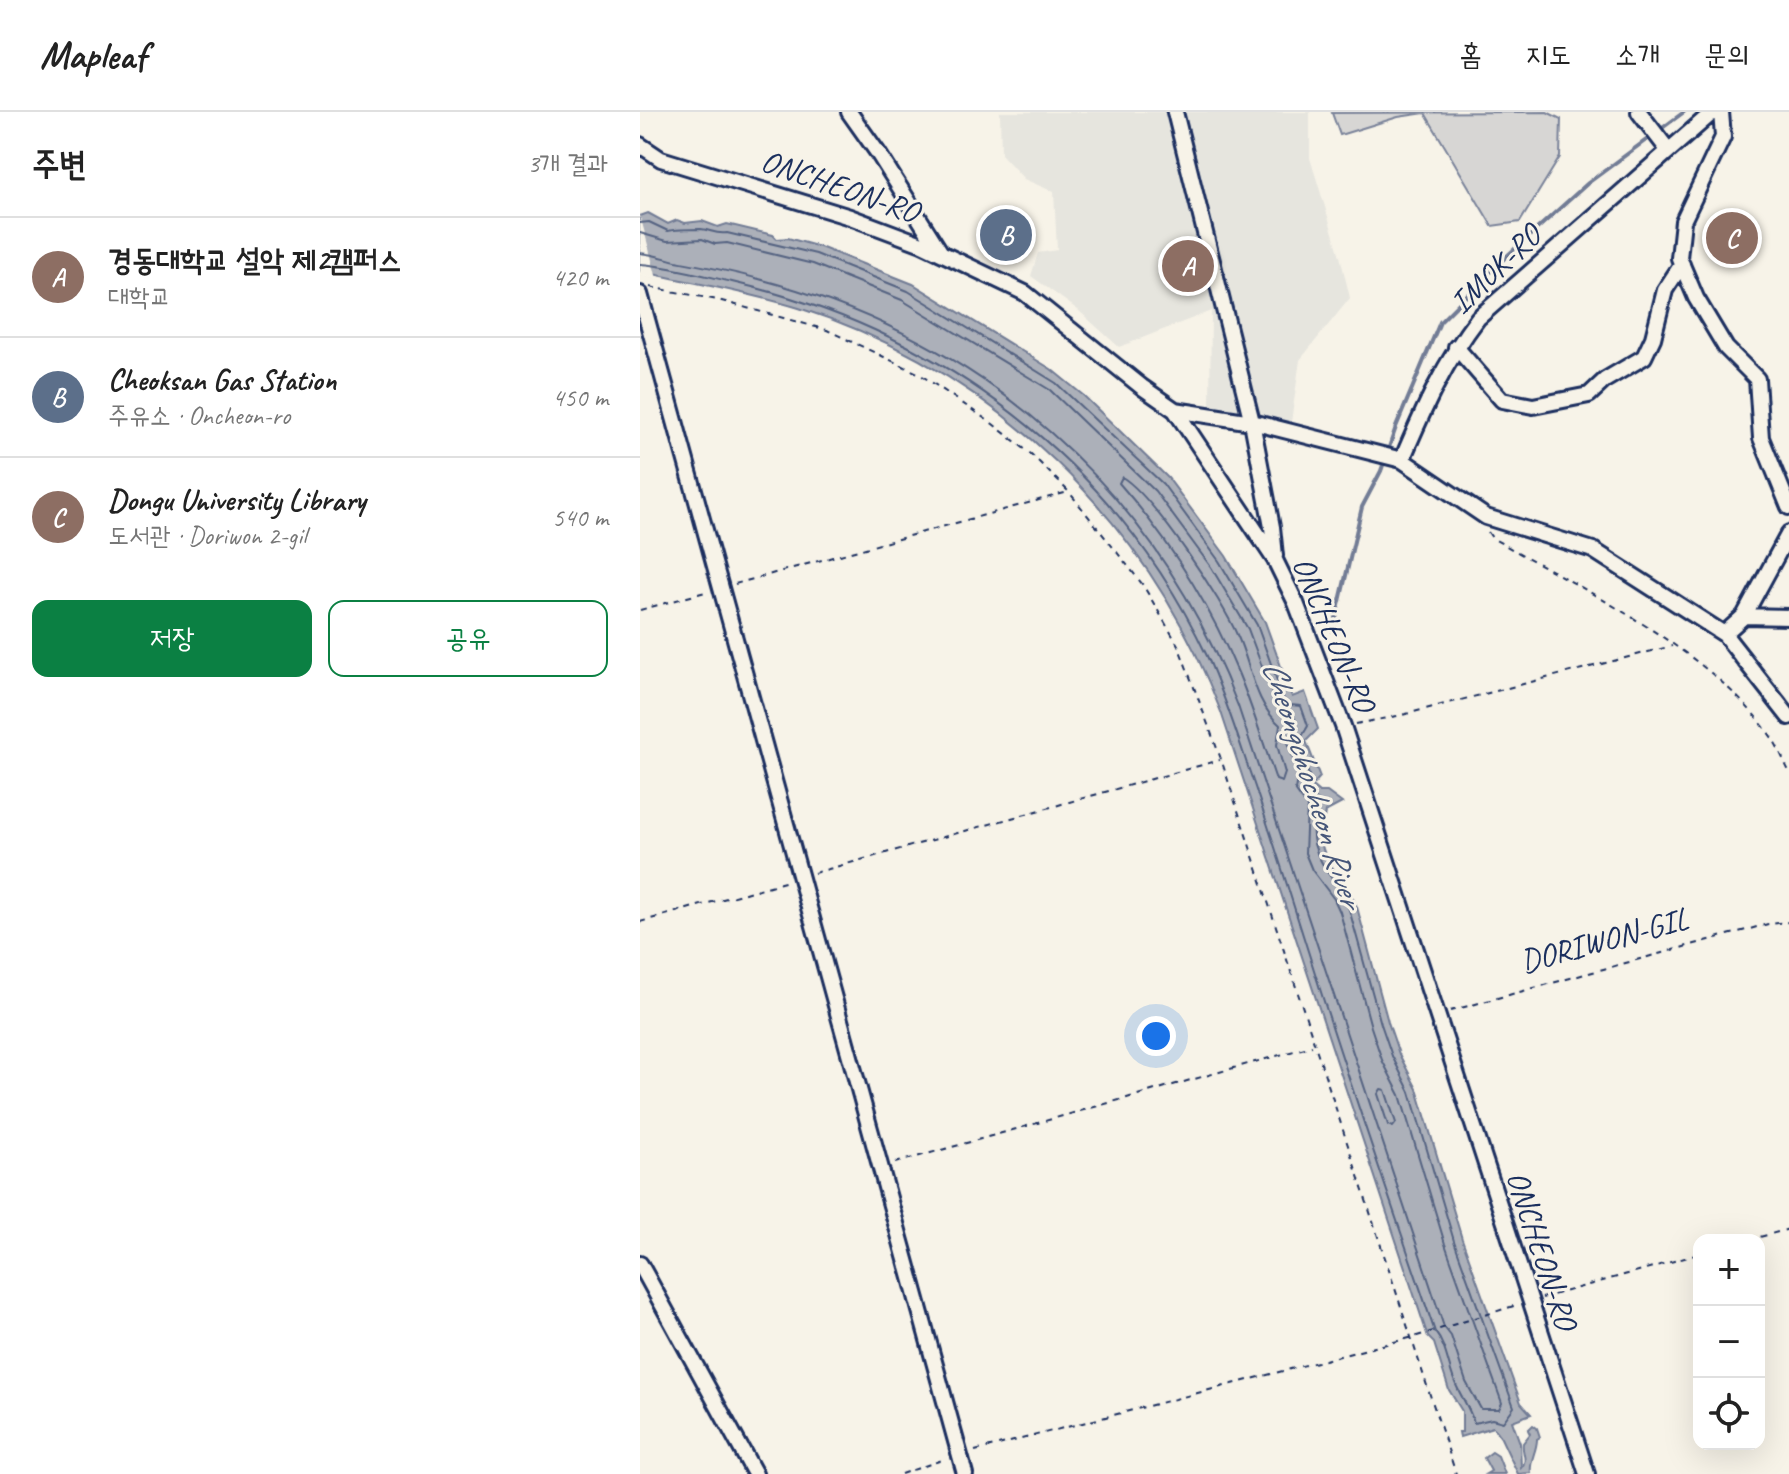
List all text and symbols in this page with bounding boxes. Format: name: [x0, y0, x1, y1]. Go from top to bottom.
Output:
text: Mapleaf: [40, 32, 146, 79]
text: 홈: [1459, 37, 1482, 72]
text: 지도: [1526, 37, 1571, 72]
text: 소개: [1615, 37, 1660, 72]
text: 문의: [1704, 37, 1749, 72]
street label: ONCHEON-RO: [756, 140, 927, 233]
text: 주변: [32, 142, 87, 185]
text: 3개 결과: [527, 147, 608, 180]
pin: B: [980, 205, 1032, 265]
pin: C: [1706, 208, 1758, 268]
street label: IMOK-RO: [1441, 213, 1552, 323]
pin: A: [1162, 236, 1214, 296]
text: 경동대학교 설악 제2캠퍼스: [108, 241, 402, 279]
text: A: [51, 261, 65, 294]
text: 420 m: [552, 261, 608, 294]
text: 대학교: [108, 280, 171, 313]
text: Cheoksan Gas Station: [108, 361, 336, 399]
text: B: [51, 381, 65, 414]
text: 450 m: [552, 381, 608, 414]
text: 주유소 · Oncheon-ro: [108, 399, 290, 432]
text: Dongu University Library: [108, 481, 366, 519]
text: C: [52, 501, 64, 534]
text: 540 m: [552, 501, 608, 534]
text: 도서관 · Doriwon 2-gil: [108, 519, 306, 552]
street label: ONCHEON-RO: [1283, 550, 1386, 720]
button: 저장: [32, 600, 312, 677]
button: 공유: [328, 600, 608, 677]
water label: Cheongchocheon River: [1253, 655, 1375, 917]
street label: DORIWON-GIL: [1516, 898, 1693, 982]
your location: [1136, 1016, 1176, 1056]
street label: ONCHEON-RO: [1497, 1166, 1588, 1337]
map controls: [1693, 1234, 1765, 1450]
button: +: [1693, 1234, 1765, 1306]
button: −: [1693, 1306, 1765, 1378]
button: locate: [1693, 1378, 1765, 1450]

